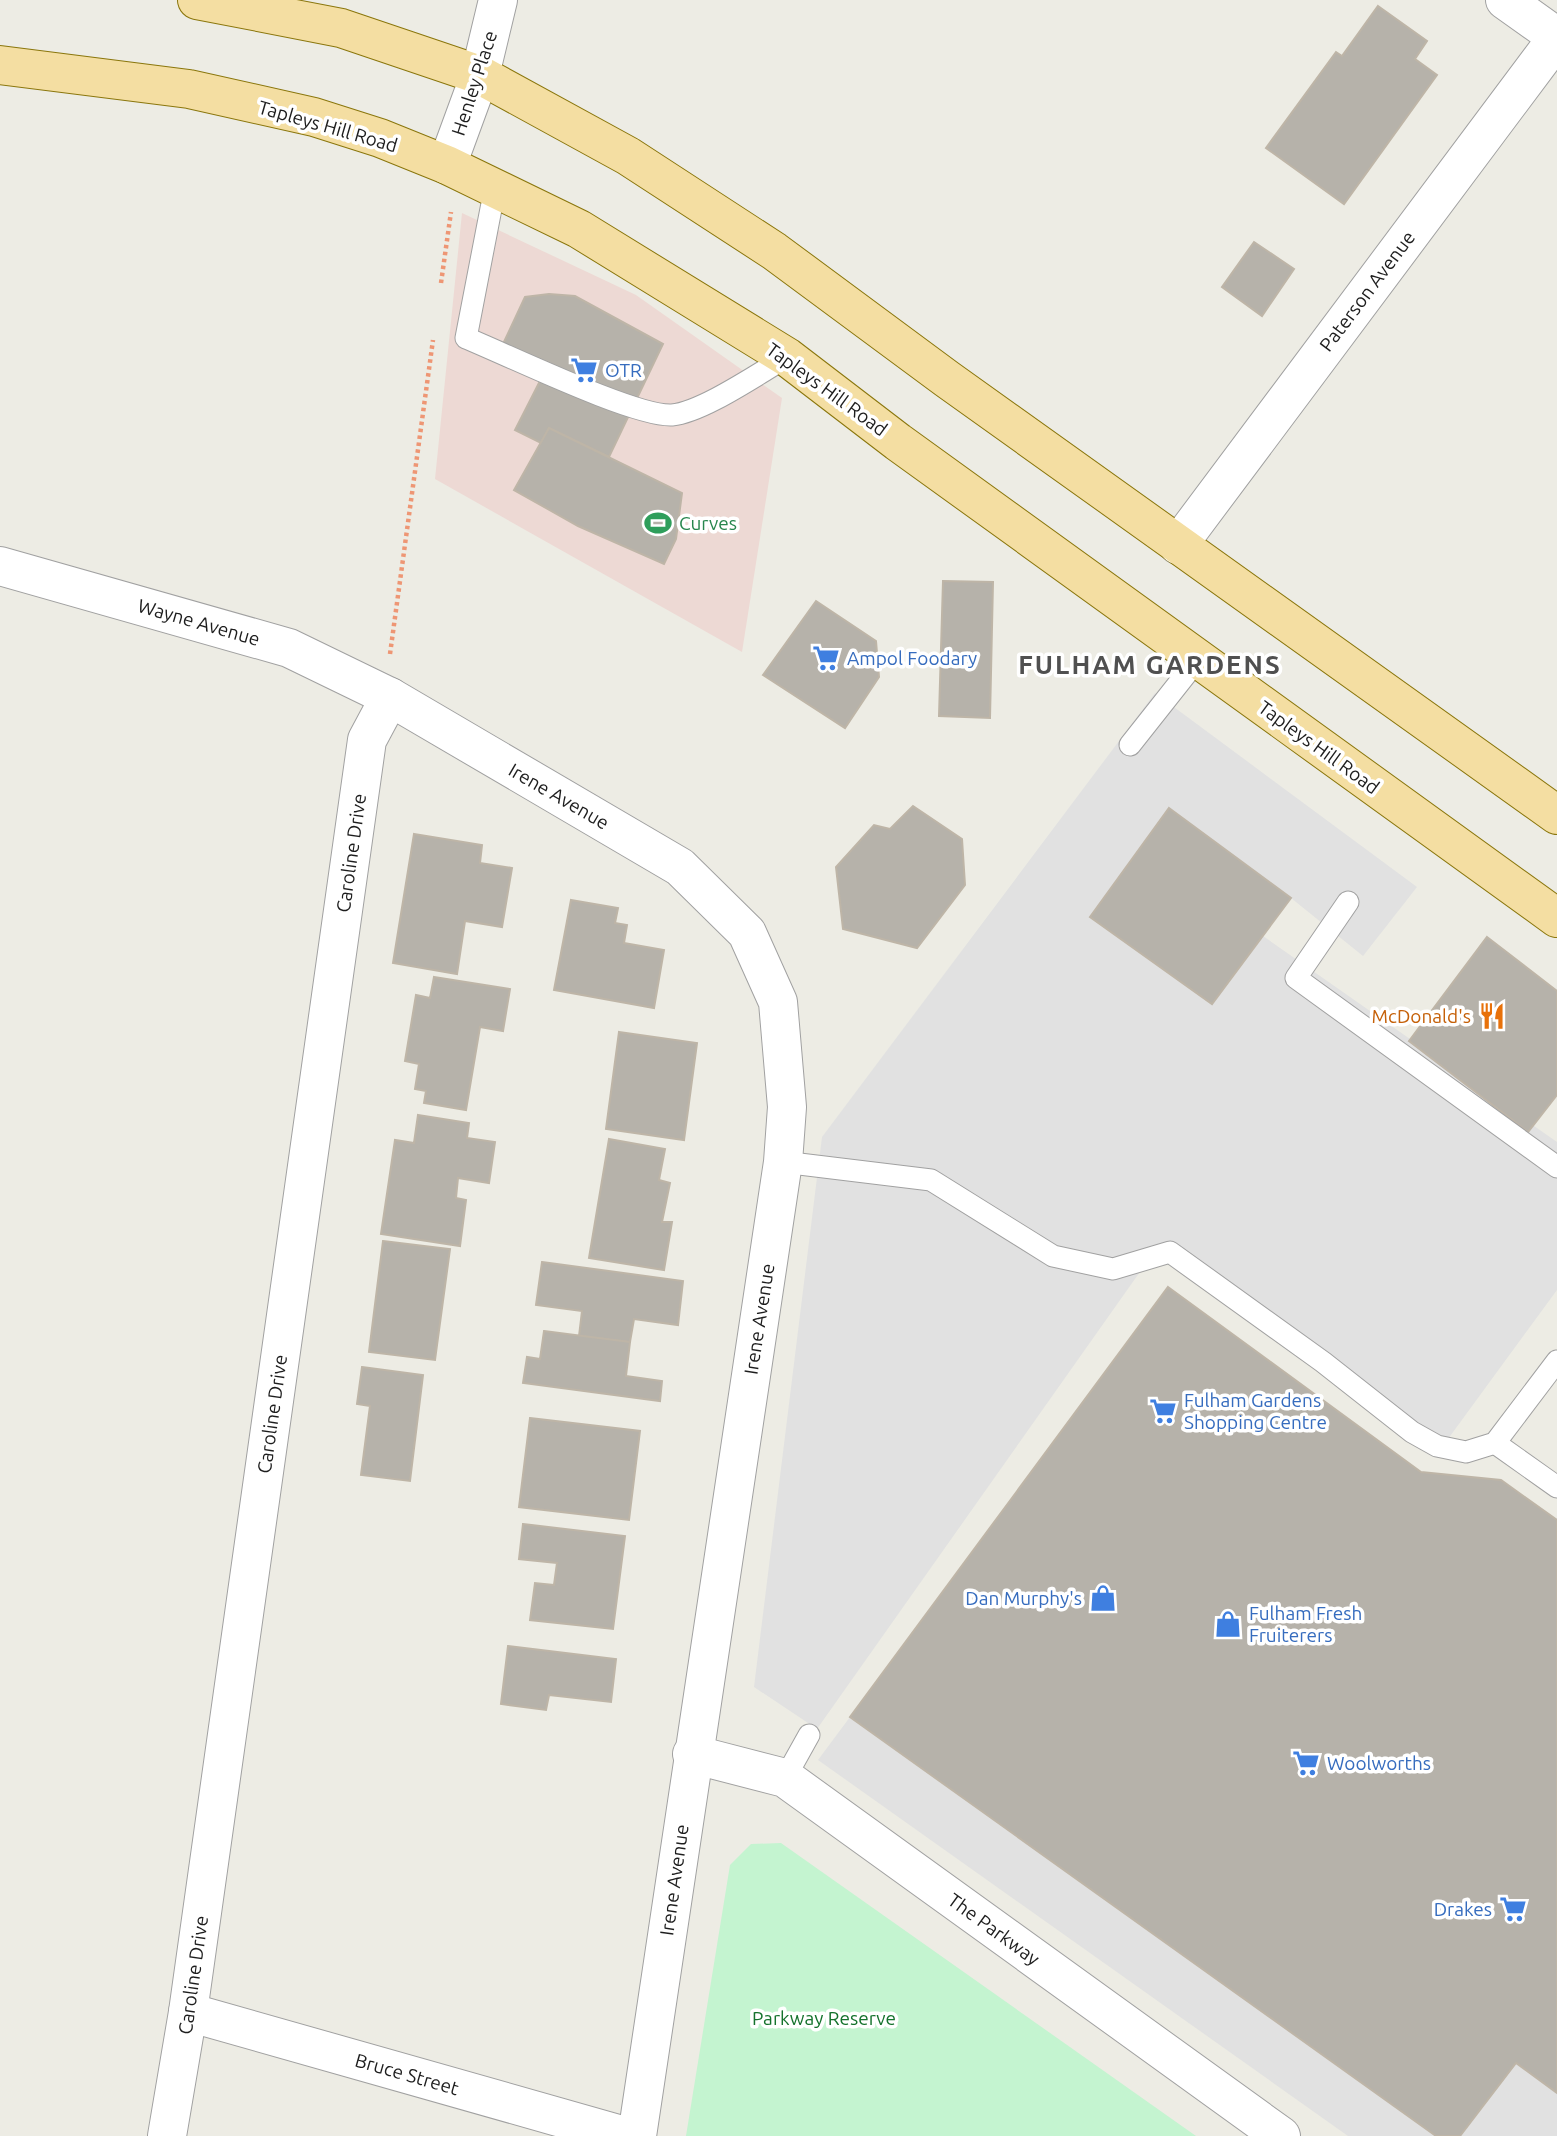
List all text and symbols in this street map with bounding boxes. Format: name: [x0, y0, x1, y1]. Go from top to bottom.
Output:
street label: Henley Place: [447, 28, 501, 138]
street label: Tapleys Hill Road: [256, 96, 400, 156]
street label: Paterson Avenue: [1315, 227, 1419, 355]
street label: Tapleys Hill Road: [762, 338, 892, 440]
supermarket icon: OTR: [569, 355, 599, 385]
place label: OTR: [605, 359, 642, 381]
sports icon: Curves: [643, 508, 673, 538]
place label: Curves: [679, 512, 737, 534]
street label: Wayne Avenue: [135, 594, 263, 650]
supermarket icon: Ampol Foodary: [811, 643, 841, 673]
place label: Ampol Foodary: [847, 647, 977, 669]
district label: FULHAM GARDENS: [1018, 650, 1282, 679]
street label: Tapleys Hill Road: [1254, 696, 1384, 798]
street label: Irene Avenue: [505, 758, 613, 834]
street label: Caroline Drive: [332, 792, 370, 914]
restaurant icon: McDonald's: [1477, 1001, 1507, 1031]
place label: McDonald's: [1372, 1005, 1471, 1027]
street label: Irene Avenue: [739, 1262, 779, 1376]
street label: Caroline Drive: [253, 1353, 291, 1475]
place label: Fulham Gardens Shopping Centre: [1184, 1389, 1327, 1433]
supermarket icon: Fulham Gardens Shopping Centre: [1148, 1396, 1178, 1426]
shop icon: Dan Murphy's: [1088, 1583, 1118, 1613]
place label: Dan Murphy's: [965, 1587, 1082, 1609]
place label: Fulham Fresh Fruiterers: [1249, 1602, 1362, 1646]
shop icon: Fulham Fresh Fruiterers: [1213, 1609, 1243, 1639]
supermarket icon: Woolworths: [1291, 1748, 1321, 1778]
place label: Woolworths: [1327, 1752, 1431, 1774]
street label: Irene Avenue: [655, 1823, 693, 1937]
street label: The Parkway: [944, 1888, 1044, 1970]
supermarket icon: Drakes: [1498, 1894, 1528, 1924]
place label: Drakes: [1434, 1898, 1492, 1920]
street label: Caroline Drive: [174, 1914, 212, 2036]
park label: Parkway Reserve: [752, 2007, 896, 2029]
street label: Bruce Street: [353, 2049, 462, 2099]

